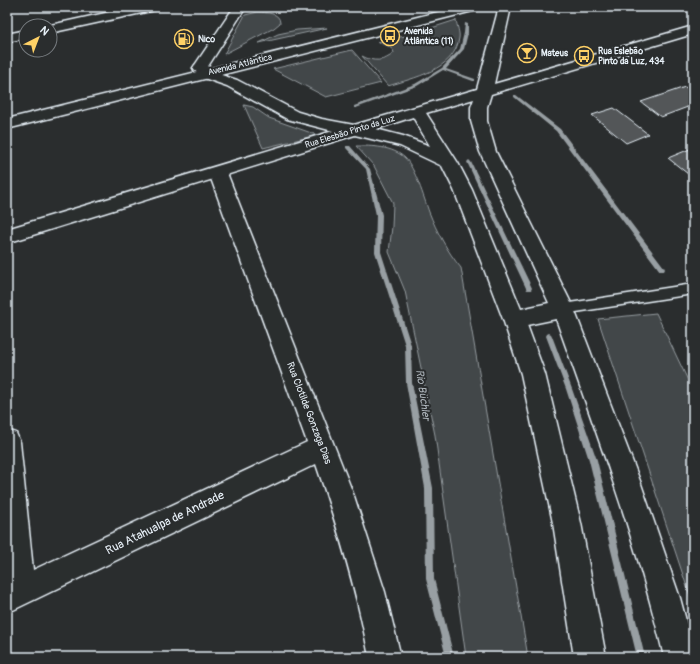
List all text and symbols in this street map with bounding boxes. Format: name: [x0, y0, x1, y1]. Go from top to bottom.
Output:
north arrow: [18, 18, 58, 58]
text: N: [37, 24, 52, 39]
bus stop icon: Avenida Atlântica (11): [379, 25, 401, 47]
place label: Avenida Atlântica (11): [404, 26, 454, 47]
fuel station icon: Nico: [173, 28, 195, 50]
place label: Nico: [198, 34, 215, 45]
bar icon: Mateus: [516, 42, 538, 64]
bus stop icon: Rua Eslebão Pinto da Luz, 434: [573, 45, 595, 67]
place label: Rua Eslebão Pinto da Luz, 434: [598, 46, 665, 67]
place label: Mateus: [541, 48, 569, 59]
street label: Avenida Atlântica: [207, 52, 273, 78]
street label: Rua Elesbão Pinto da Luz: [304, 113, 397, 151]
street label: Rua Clotilde Gonzaga Dias: [284, 360, 334, 466]
water label: Rio Büchler: [413, 369, 433, 423]
street label: Rua Atahualpa de Andrade: [103, 488, 227, 558]

